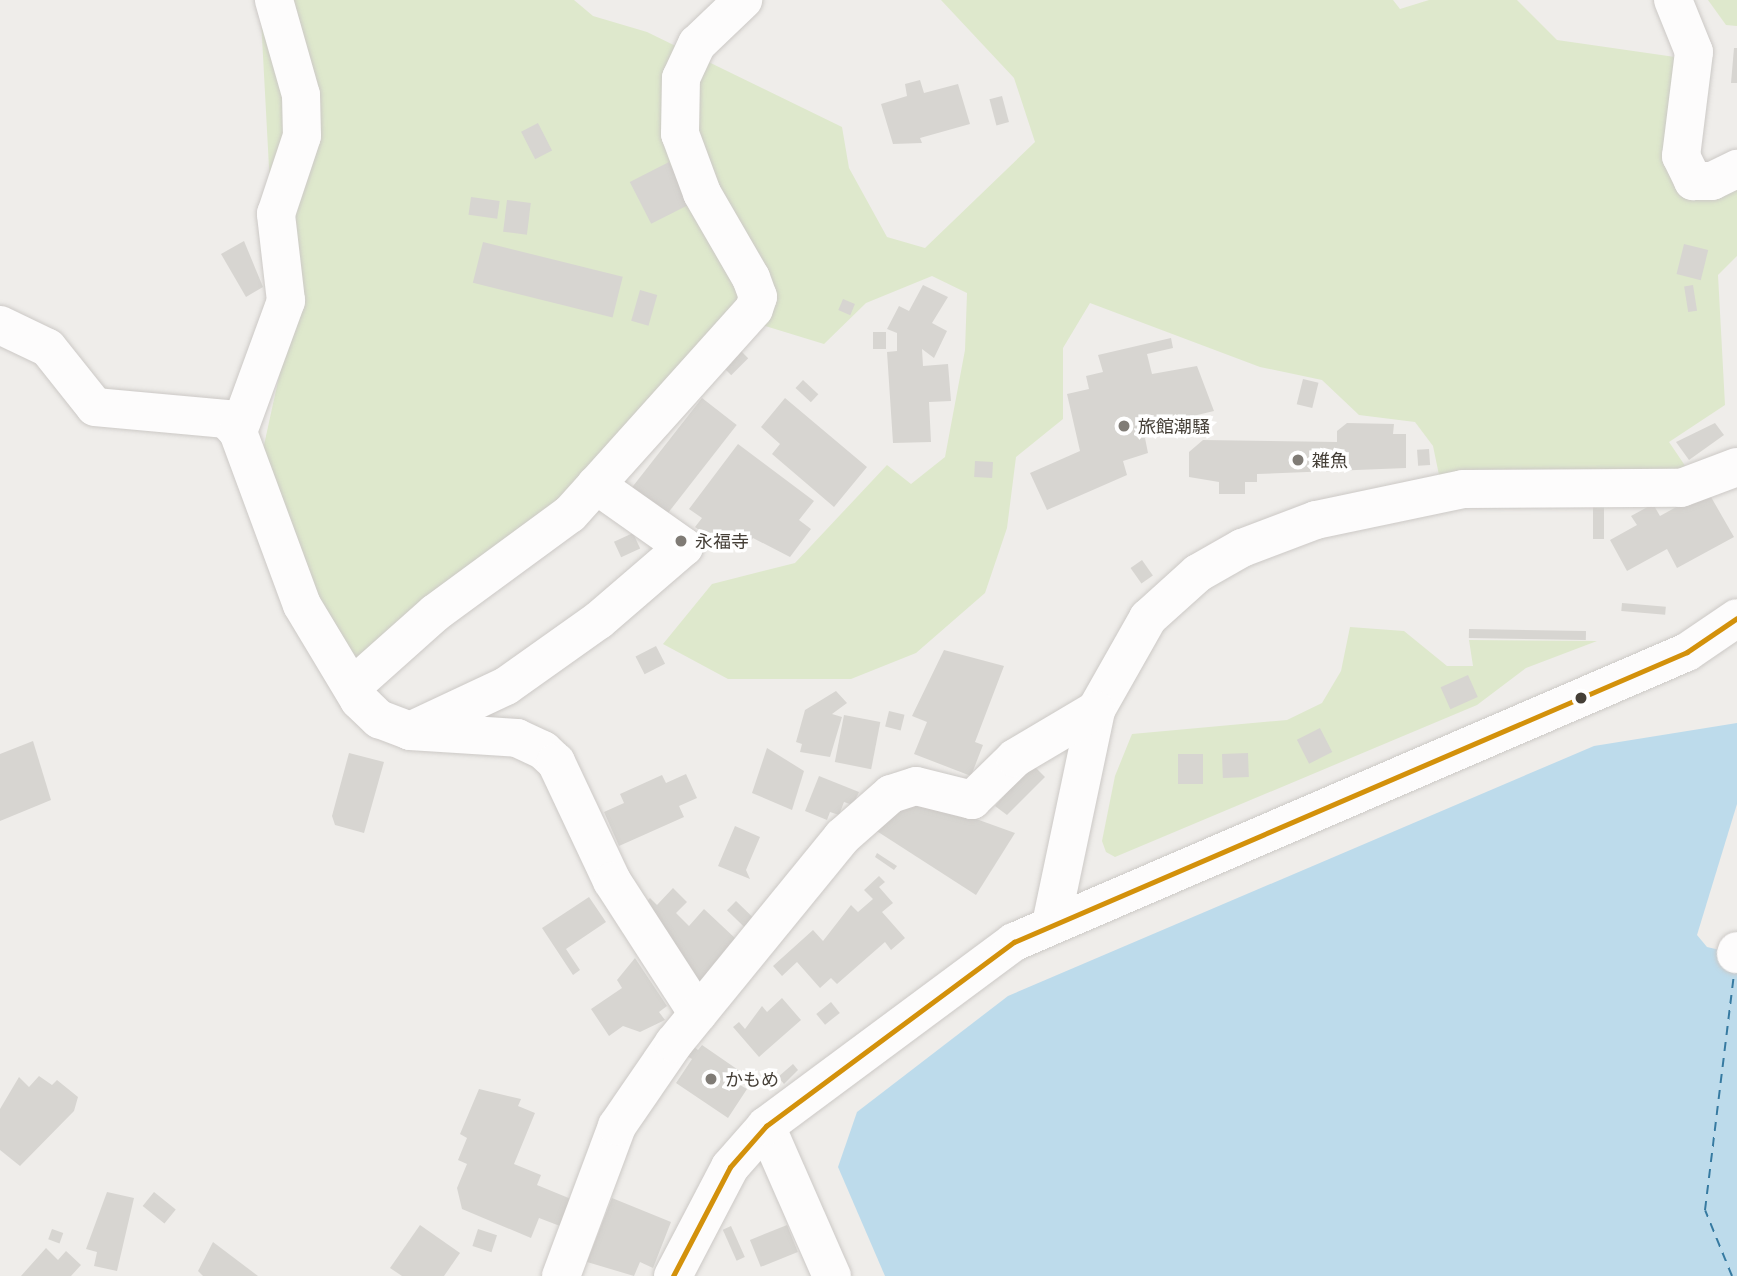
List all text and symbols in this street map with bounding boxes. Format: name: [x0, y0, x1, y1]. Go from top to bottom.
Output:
place label: 旅館潮騒: [1138, 415, 1210, 437]
marker: 旅館潮騒: [1116, 418, 1132, 434]
place label: 雑魚: [1312, 449, 1348, 471]
marker: 雑魚: [1290, 452, 1306, 468]
place label: 永福寺: [695, 530, 749, 552]
marker: 永福寺: [673, 533, 689, 549]
unlabelled marker: [1574, 691, 1588, 705]
place label: かもめ: [725, 1068, 779, 1090]
marker: かもめ: [703, 1071, 719, 1087]

